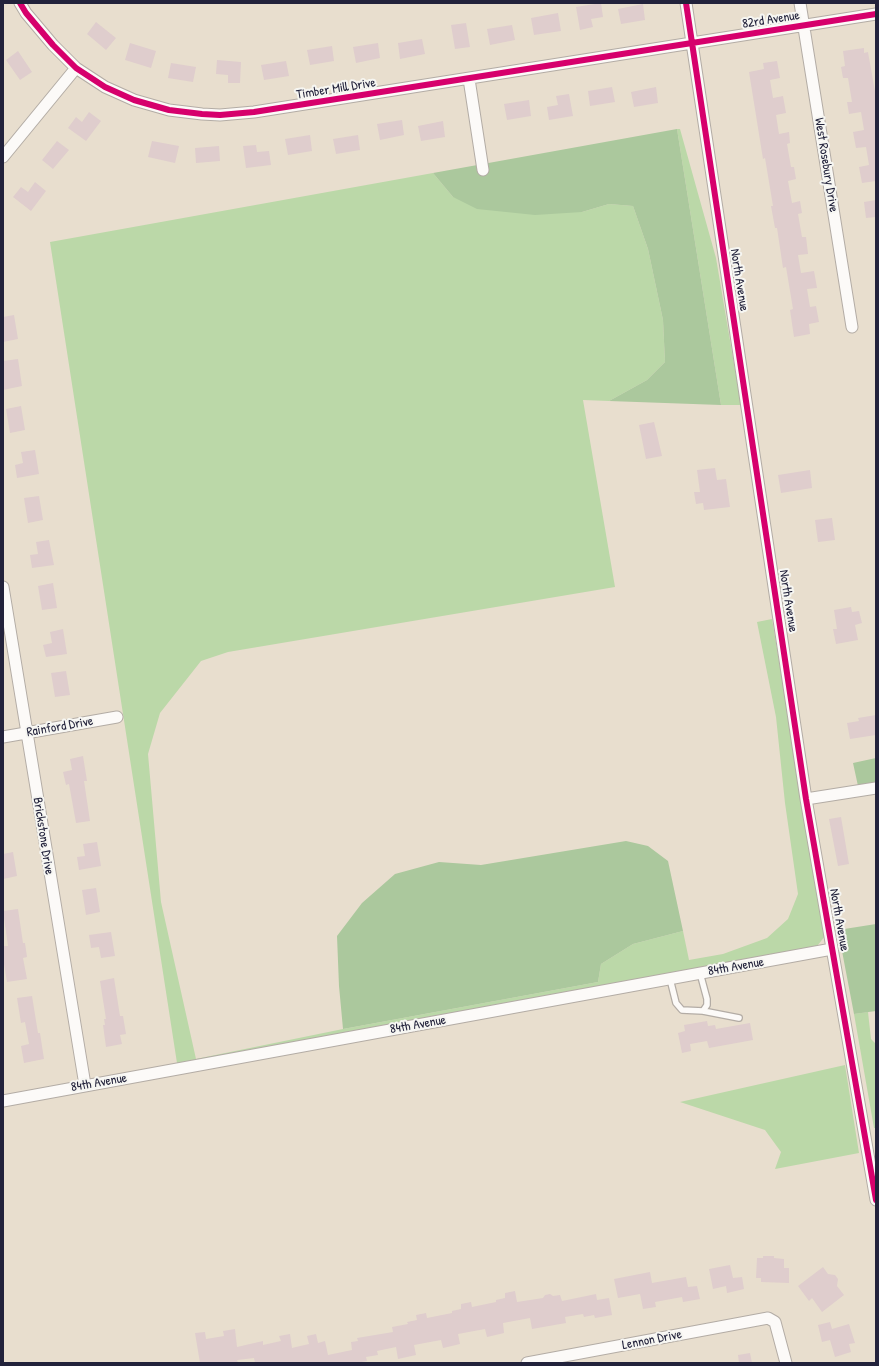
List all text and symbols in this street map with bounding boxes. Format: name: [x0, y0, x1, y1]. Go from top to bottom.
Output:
street label: 82rd Avenue: [741, 8, 801, 32]
street label: Timber Mill Drive: [295, 75, 377, 103]
street label: West Rosebury Drive: [811, 117, 841, 213]
street label: North Avenue: [726, 248, 752, 312]
street label: North Avenue: [775, 569, 801, 633]
street label: Rainford Drive: [26, 713, 94, 741]
street label: Brickstone Drive: [29, 796, 57, 876]
street label: North Avenue: [826, 888, 852, 952]
street label: 84th Avenue: [707, 954, 765, 980]
street label: 84th Avenue: [389, 1012, 447, 1038]
street label: 84th Avenue: [70, 1070, 128, 1096]
street label: Lennon Drive: [621, 1327, 683, 1353]

